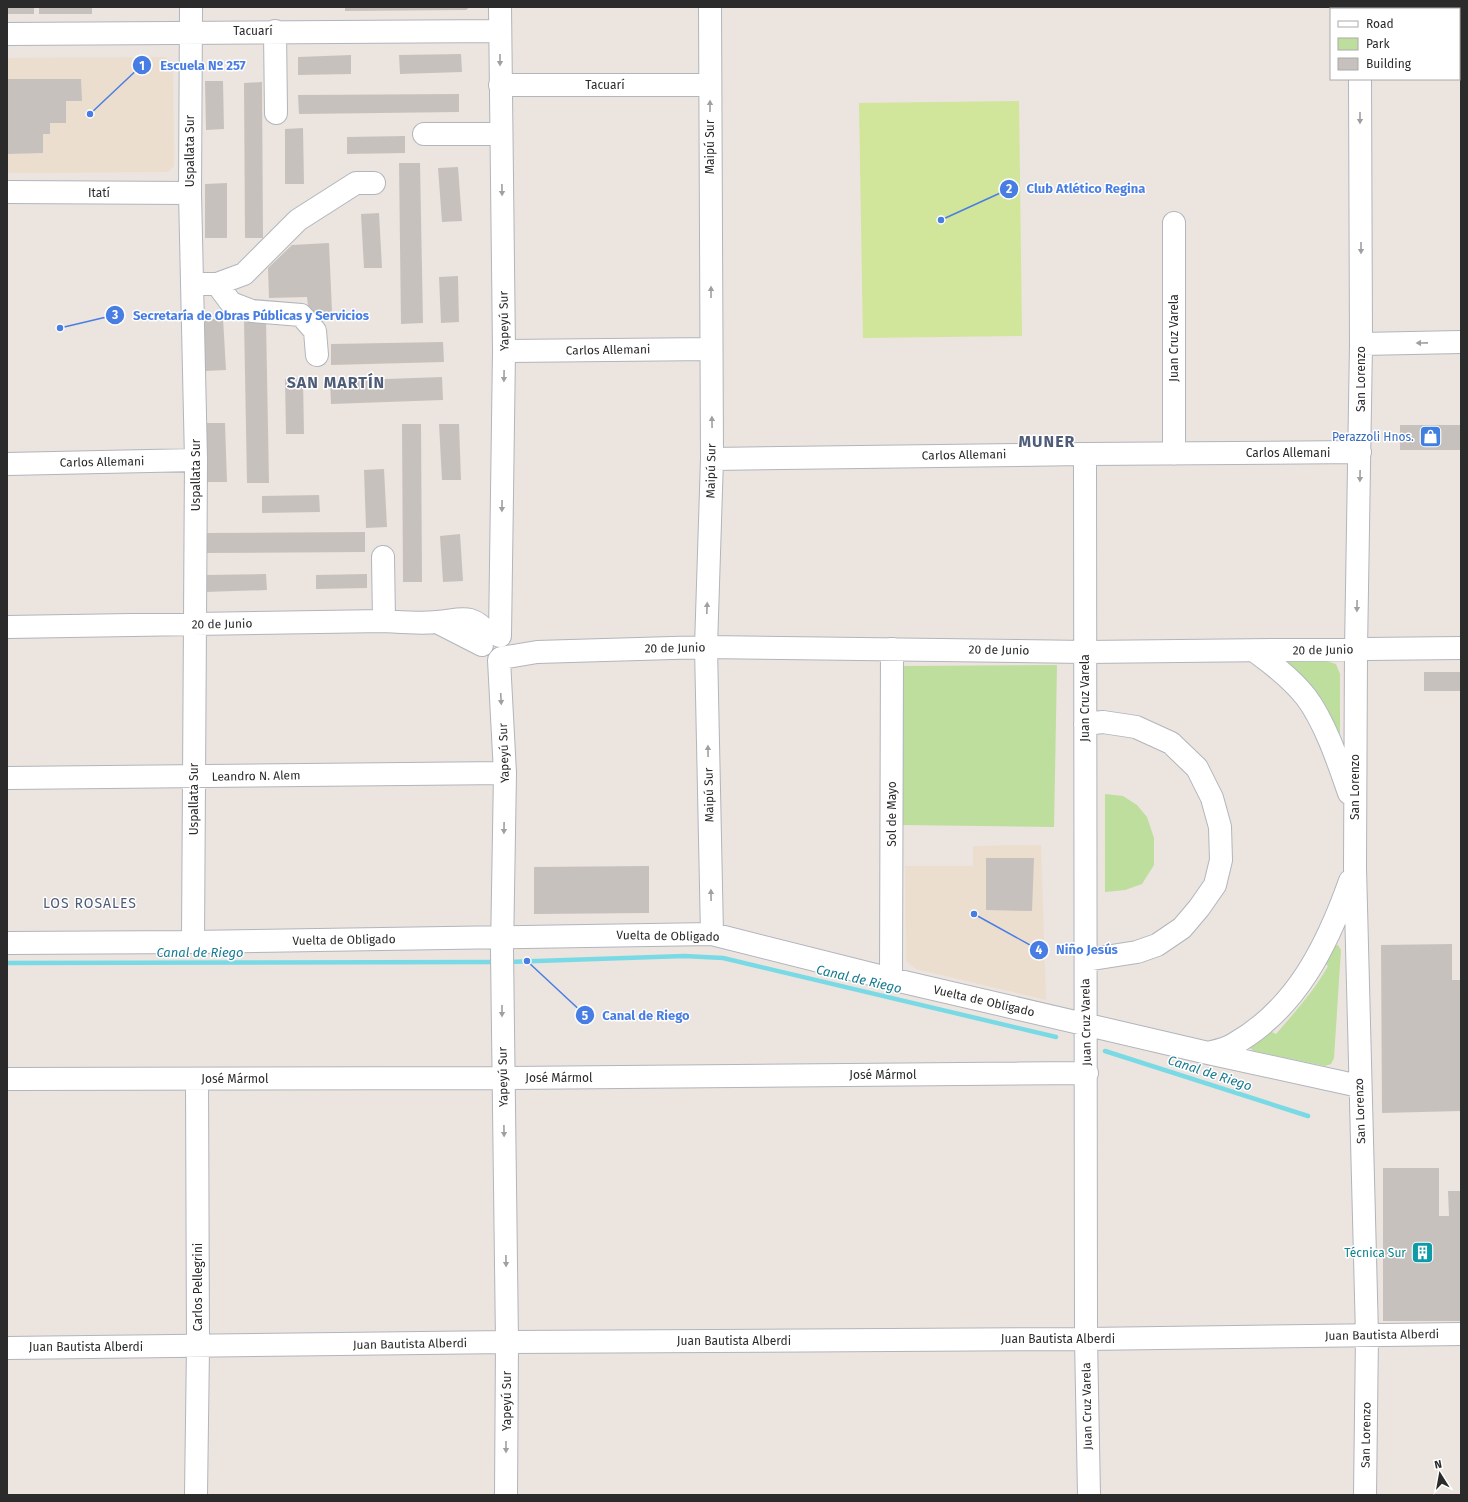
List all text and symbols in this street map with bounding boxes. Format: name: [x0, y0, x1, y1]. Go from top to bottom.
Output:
legend: [1330, 8, 1460, 80]
text: Road: [1366, 17, 1394, 31]
street label: Tacuarí: [233, 24, 273, 38]
text: Park: [1366, 37, 1390, 51]
callout: Escuela Nº 257: [132, 53, 253, 78]
one-way arrow: [497, 54, 503, 67]
text: Building: [1366, 57, 1412, 71]
text: Escuela Nº 257: [160, 58, 246, 73]
text: 1: [139, 59, 145, 73]
street label: Tacuarí: [585, 78, 625, 92]
one-way arrow: [707, 99, 713, 112]
one-way arrow: [1357, 112, 1363, 125]
street label: Uspallata Sur: [183, 114, 197, 187]
street label: Maipú Sur: [703, 119, 717, 174]
callout: Club Atlético Regina: [999, 176, 1153, 201]
text: Club Atlético Regina: [1027, 181, 1145, 196]
text: 2: [1006, 182, 1012, 196]
one-way arrow: [499, 184, 505, 197]
street label: Itatí: [88, 186, 111, 200]
one-way arrow: [1358, 242, 1364, 255]
one-way arrow: [708, 285, 714, 298]
street label: Yapeyú Sur: [496, 291, 512, 351]
street label: Juan Cruz Varela: [1167, 294, 1181, 382]
callout: Secretaría de Obras Públicas y Servicios: [105, 303, 378, 328]
text: 3: [111, 308, 118, 322]
text: Secretaría de Obras Públicas y Servicios: [133, 308, 370, 323]
one-way arrow: [1415, 340, 1428, 346]
street label: Carlos Allemani: [566, 342, 650, 358]
street label: San Lorenzo: [1354, 346, 1368, 412]
one-way arrow: [501, 370, 507, 383]
district label: SAN MARTÍN: [287, 372, 385, 392]
one-way arrow: [709, 415, 715, 428]
shop icon: Perazzoli Hnos.: [1417, 424, 1443, 450]
place label: Perazzoli Hnos.: [1332, 430, 1414, 444]
district label: MUNER: [1019, 432, 1075, 451]
street label: Uspallata Sur: [189, 438, 203, 511]
street label: Maipú Sur: [704, 443, 718, 498]
street label: Carlos Allemani: [1246, 446, 1330, 460]
street label: Carlos Allemani: [922, 447, 1006, 463]
street label: Carlos Allemani: [60, 454, 144, 470]
one-way arrow: [1356, 470, 1363, 482]
one-way arrow: [499, 500, 505, 513]
one-way arrow: [1354, 600, 1360, 613]
one-way arrow: [704, 602, 711, 614]
street label: 20 de Junio: [191, 616, 253, 632]
street label: 20 de Junio: [644, 640, 706, 656]
street label: 20 de Junio: [968, 642, 1030, 658]
street label: 20 de Junio: [1292, 642, 1354, 658]
street label: Juan Cruz Varela: [1078, 654, 1092, 742]
one-way arrow: [498, 693, 505, 705]
street label: Yapeyú Sur: [496, 722, 512, 783]
one-way arrow: [705, 744, 711, 757]
street label: San Lorenzo: [1348, 754, 1362, 820]
street label: Uspallata Sur: [187, 762, 201, 835]
street label: Maipú Sur: [702, 767, 716, 822]
street label: Leandro N. Alem: [212, 768, 300, 784]
street label: Sol de Mayo: [885, 781, 899, 847]
one-way arrow: [501, 822, 508, 834]
one-way arrow: [708, 888, 714, 901]
district label: LOS ROSALES: [43, 895, 137, 912]
street label: Vuelta de Obligado: [616, 928, 720, 944]
street label: Vuelta de Obligado: [292, 932, 396, 948]
callout: Niño Jesús: [1029, 937, 1126, 962]
text: Niño Jesús: [1056, 942, 1119, 957]
text: 4: [1036, 943, 1043, 957]
water label: Canal de Riego: [156, 945, 244, 960]
water label: Canal de Riego: [815, 962, 903, 996]
street label: Juan Cruz Varela: [1078, 978, 1094, 1066]
street label: Vuelta de Obligado: [932, 983, 1036, 1019]
callout: Canal de Riego: [575, 1003, 698, 1028]
one-way arrow: [499, 1005, 506, 1017]
text: Canal de Riego: [602, 1008, 690, 1023]
text: 5: [582, 1009, 589, 1023]
street label: Yapeyú Sur: [495, 1047, 511, 1107]
water label: Canal de Riego: [1166, 1052, 1254, 1094]
street label: José Mármol: [849, 1068, 917, 1082]
street label: José Mármol: [525, 1071, 593, 1085]
street label: José Mármol: [201, 1072, 269, 1086]
street label: San Lorenzo: [1352, 1078, 1368, 1144]
one-way arrow: [501, 1125, 507, 1138]
building icon: Técnica Sur: [1409, 1240, 1435, 1266]
street label: Carlos Pellegrini: [191, 1243, 205, 1331]
place label: Técnica Sur: [1344, 1246, 1406, 1260]
one-way arrow: [503, 1255, 509, 1268]
street label: Juan Bautista Alberdi: [1325, 1327, 1439, 1343]
street label: Juan Bautista Alberdi: [1001, 1332, 1115, 1346]
street label: Juan Bautista Alberdi: [677, 1334, 791, 1348]
street label: Juan Bautista Alberdi: [353, 1336, 467, 1352]
street label: Juan Bautista Alberdi: [29, 1340, 143, 1354]
street label: Juan Cruz Varela: [1079, 1362, 1095, 1450]
street label: Yapeyú Sur: [500, 1371, 514, 1431]
street label: San Lorenzo: [1358, 1402, 1374, 1468]
one-way arrow: [503, 1441, 509, 1454]
north arrow: [1420, 1454, 1460, 1494]
text: N: [1433, 1458, 1443, 1472]

